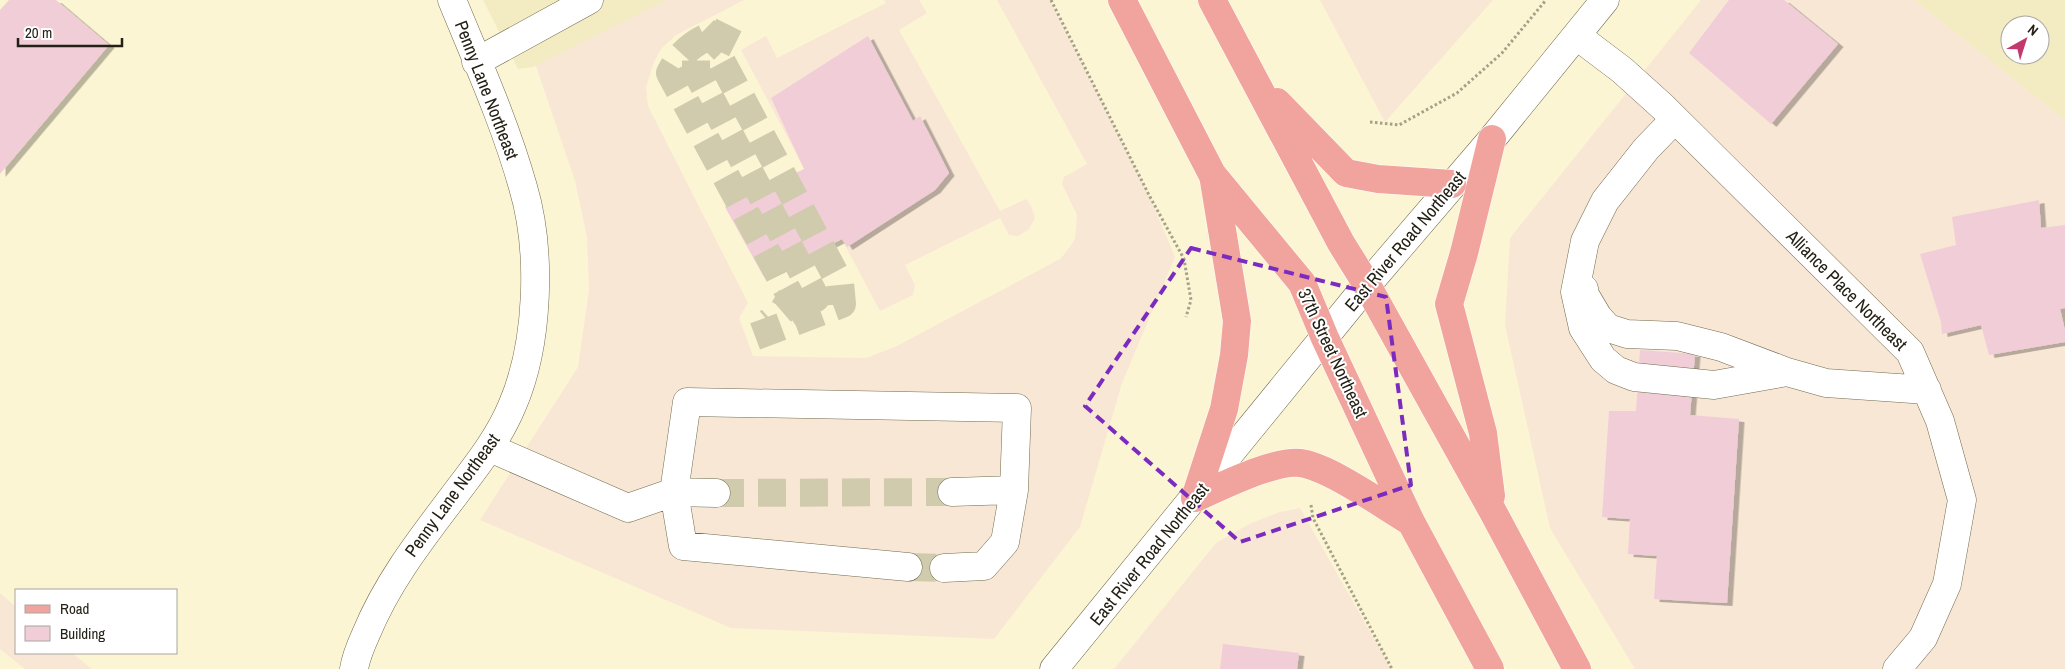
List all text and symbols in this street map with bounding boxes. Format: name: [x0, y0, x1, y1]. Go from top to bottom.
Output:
scale bar: [18, 15, 121, 47]
north arrow: [2000, 15, 2050, 65]
street label: Penny Lane Northeast: [449, 17, 525, 163]
text: N: [2024, 20, 2042, 40]
text: 20 m: [25, 22, 52, 43]
street label: East River Road Northeast: [1339, 165, 1471, 317]
street label: Alliance Place Northeast: [1780, 223, 1913, 356]
street label: 37th Street Northeast: [1292, 284, 1374, 422]
street label: Penny Lane Northeast: [399, 428, 505, 562]
street label: East River Road Northeast: [1084, 478, 1214, 630]
legend: [15, 589, 178, 654]
text: Road: [60, 598, 89, 619]
text: Building: [60, 623, 105, 644]

